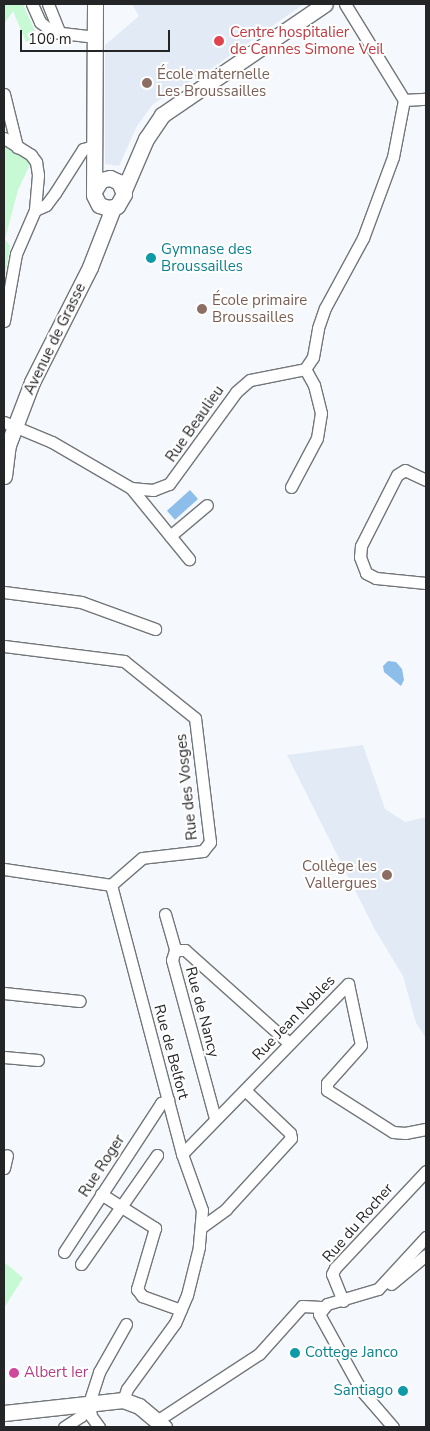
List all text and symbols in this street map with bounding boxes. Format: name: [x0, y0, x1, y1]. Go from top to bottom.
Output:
scale bar: [22, 20, 172, 52]
place label: Centre hospitalier de Cannes Simone Veil: [230, 23, 384, 58]
text: 100 m: [28, 29, 72, 49]
marker: Centre hospitalier de Cannes Simone Veil: [212, 34, 226, 48]
place label: École maternelle Les Broussailles: [157, 65, 270, 100]
marker: École maternelle Les Broussailles: [141, 77, 153, 89]
place label: Gymnase des Broussailles: [161, 240, 252, 275]
marker: Gymnase des Broussailles: [145, 252, 157, 264]
street label: Avenue de Grasse: [20, 280, 90, 398]
place label: École primaire Broussailles: [212, 291, 307, 326]
marker: École primaire Broussailles: [196, 303, 208, 315]
street label: Rue Beaulieu: [162, 382, 228, 466]
street label: Rue des Vosges: [172, 733, 202, 841]
place label: Collège les Vallergues: [302, 857, 377, 892]
marker: Collège les Vallergues: [381, 869, 393, 881]
street label: Rue de Nancy: [181, 965, 223, 1059]
street label: Rue Jean Nobles: [249, 972, 339, 1064]
street label: Rue de Belfort: [150, 1003, 192, 1101]
street label: Rue Roger: [75, 1131, 129, 1201]
street label: Rue du Rocher: [319, 1180, 397, 1266]
place label: Cottege Janco: [305, 1344, 398, 1362]
marker: Cottege Janco: [289, 1347, 301, 1359]
place label: Albert Ier: [24, 1364, 88, 1382]
marker: Albert Ier: [8, 1367, 20, 1379]
place label: Santiago: [333, 1382, 393, 1400]
marker: Santiago: [397, 1385, 409, 1397]

